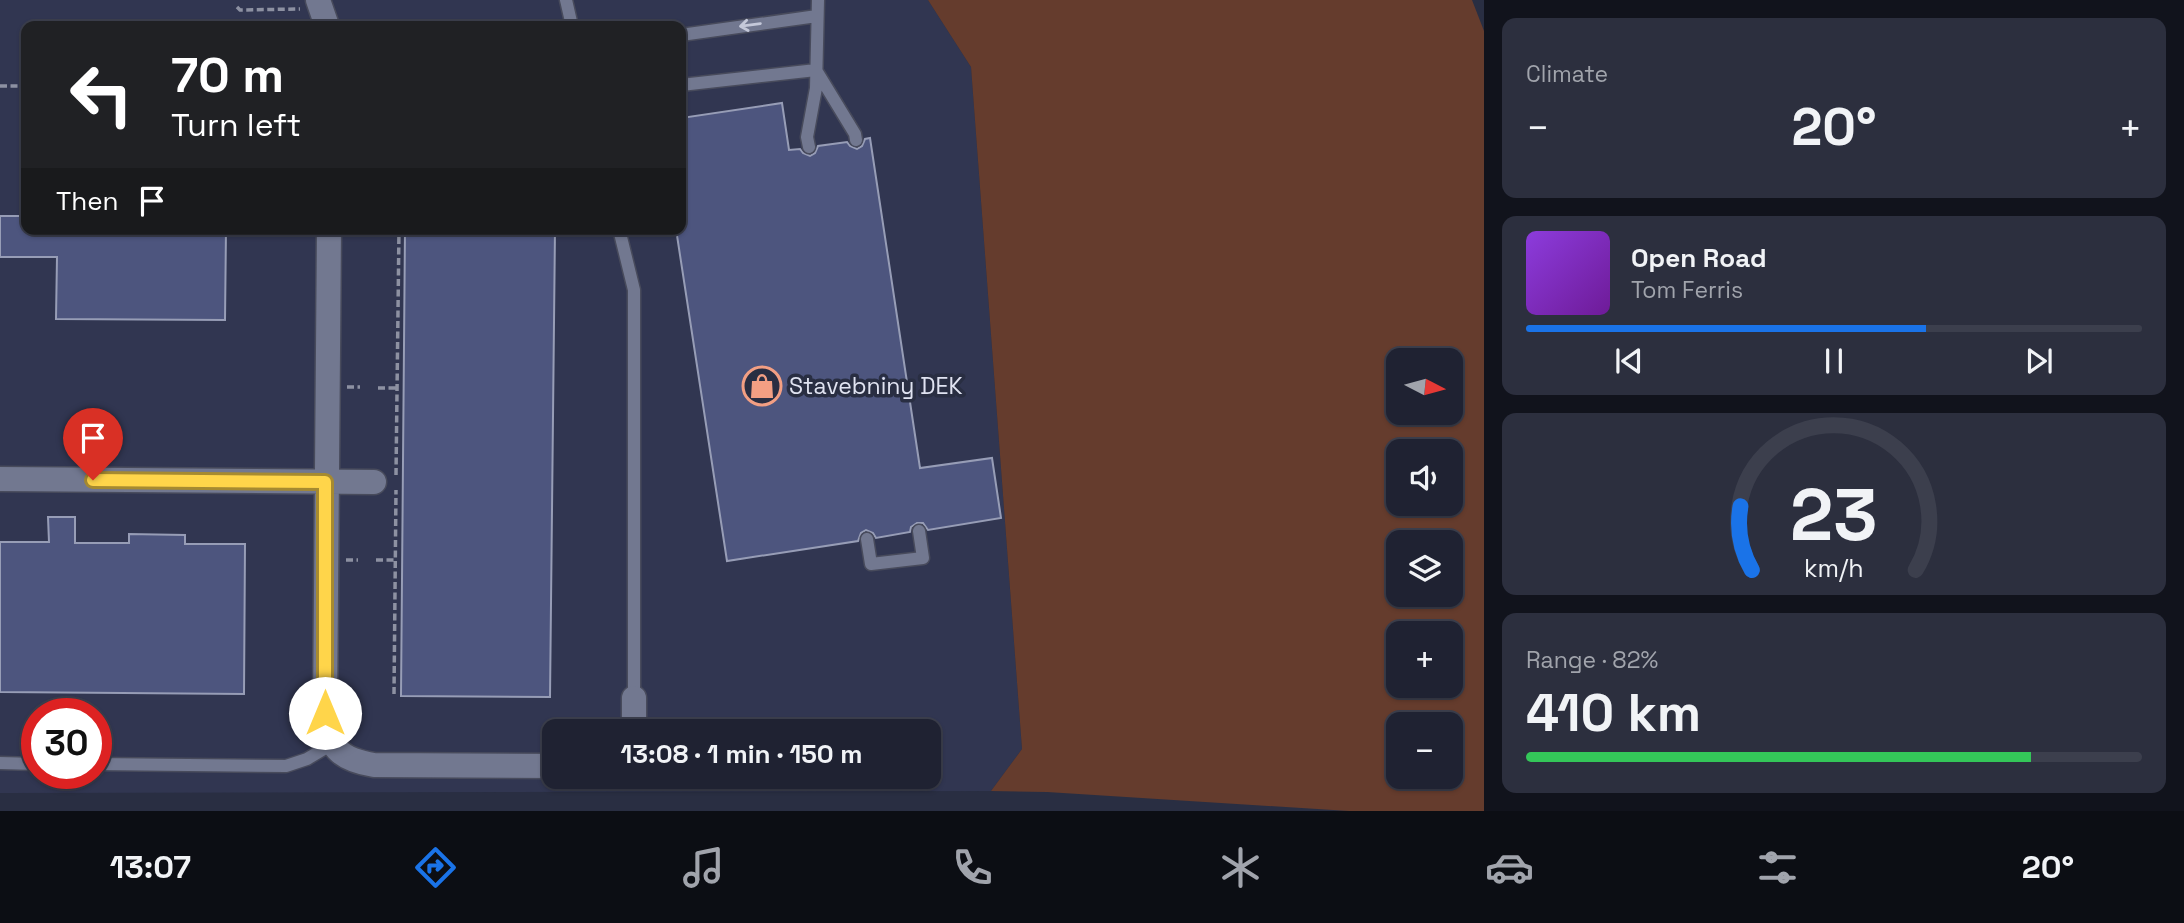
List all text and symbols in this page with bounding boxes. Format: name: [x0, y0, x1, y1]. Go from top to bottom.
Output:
one-way arrow: [739, 19, 762, 32]
text: 70 m: [171, 44, 284, 106]
icon: left: [56, 49, 147, 140]
text: Climate: [1526, 59, 1608, 89]
text: 20°: [1791, 94, 1877, 160]
text: −: [1526, 104, 1550, 152]
text: +: [2118, 104, 2142, 152]
text: Turn left: [171, 105, 301, 145]
icon: arrive: [133, 182, 171, 220]
text: Then: [56, 184, 119, 218]
text: Open Road: [1631, 241, 1767, 275]
text: Tom Ferris: [1631, 275, 1743, 305]
icon: previous: [1610, 342, 1648, 380]
icon: pause: [1815, 342, 1853, 380]
icon: next: [2020, 342, 2058, 380]
north arrow: [1386, 348, 1463, 425]
map controls: [1386, 348, 1463, 789]
shop icon: Stavebniny DEK: [741, 365, 783, 407]
place label: Stavebniny DEK: [789, 371, 962, 401]
pin: [63, 408, 123, 480]
icon: arrive: [74, 419, 112, 457]
button: sound: [1386, 439, 1463, 516]
text: 23: [1790, 469, 1878, 562]
button: layers: [1386, 530, 1463, 607]
text: km/h: [1804, 552, 1864, 584]
button: +: [1386, 621, 1463, 698]
text: Range · 82%: [1526, 645, 1658, 675]
position arrow: [288, 676, 362, 750]
text: 410 km: [1526, 680, 1701, 746]
speed limit sign: 30: [21, 698, 112, 789]
button: −: [1386, 712, 1463, 789]
text: 13:08 · 1 min · 150 m: [620, 737, 863, 771]
icon: directions: [411, 843, 460, 892]
icon: music: [679, 843, 728, 892]
icon: phone: [948, 843, 997, 892]
icon: climate: [1216, 843, 1265, 892]
icon: car: [1485, 843, 1534, 892]
icon: filters: [1753, 843, 1802, 892]
text: 13:07: [110, 847, 191, 887]
text: 20°: [2022, 847, 2074, 887]

